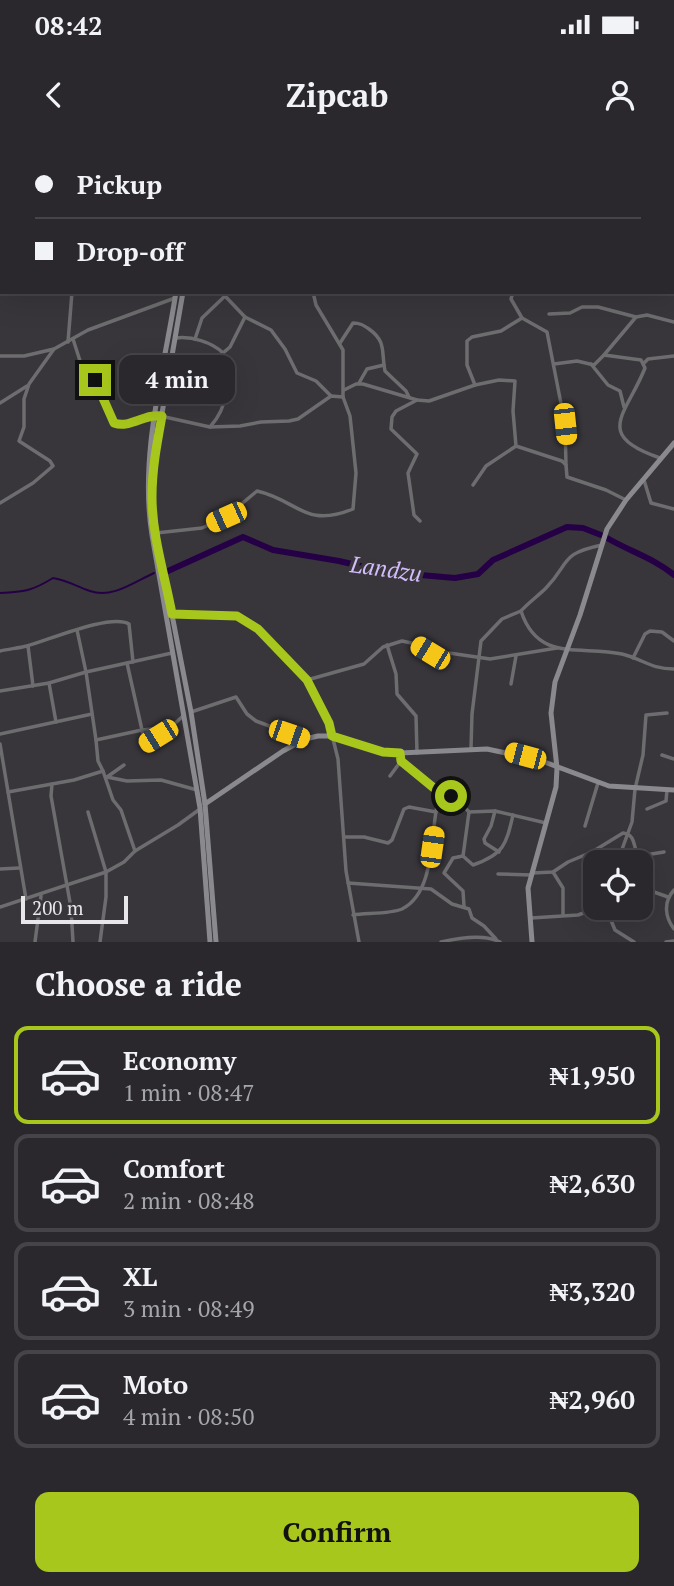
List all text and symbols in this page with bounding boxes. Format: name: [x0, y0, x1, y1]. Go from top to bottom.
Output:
text: 08:42: [35, 8, 103, 42]
text: Zipcab: [286, 74, 388, 116]
icon: back: [35, 76, 73, 114]
icon: person: [601, 76, 639, 114]
text: Pickup: [77, 167, 162, 201]
text: Drop-off: [77, 234, 184, 268]
callout: 4 min: [119, 356, 235, 404]
route end: [79, 364, 111, 396]
text: 4 min: [146, 364, 208, 395]
car: [553, 402, 578, 446]
car: [203, 499, 250, 535]
water label: Landzu: [347, 548, 424, 589]
car: [407, 633, 454, 673]
car: [135, 716, 182, 756]
car: [266, 717, 313, 751]
car: [502, 740, 549, 772]
route start: [435, 780, 467, 812]
car: [419, 825, 446, 869]
map controls: [583, 850, 653, 920]
button: locate: [583, 850, 653, 920]
scale bar: [21, 893, 128, 925]
text: 200 m: [32, 895, 83, 920]
text: Choose a ride: [35, 963, 242, 1005]
text: Economy: [123, 1043, 236, 1077]
icon: car: [39, 1044, 102, 1107]
text: ₦1,950: [550, 1058, 635, 1092]
text: 1 min · 08:47: [123, 1077, 255, 1108]
text: Comfort: [123, 1151, 225, 1185]
icon: car: [39, 1152, 102, 1215]
text: ₦2,630: [550, 1166, 635, 1200]
text: 2 min · 08:48: [123, 1185, 255, 1216]
text: XL: [123, 1259, 157, 1293]
icon: car: [39, 1260, 102, 1323]
text: ₦3,320: [550, 1274, 635, 1308]
text: 3 min · 08:49: [123, 1293, 255, 1324]
text: Moto: [123, 1367, 188, 1401]
icon: car: [39, 1368, 102, 1431]
text: ₦2,960: [550, 1382, 635, 1416]
text: 4 min · 08:50: [123, 1401, 255, 1432]
button: Confirm: [35, 1492, 639, 1572]

